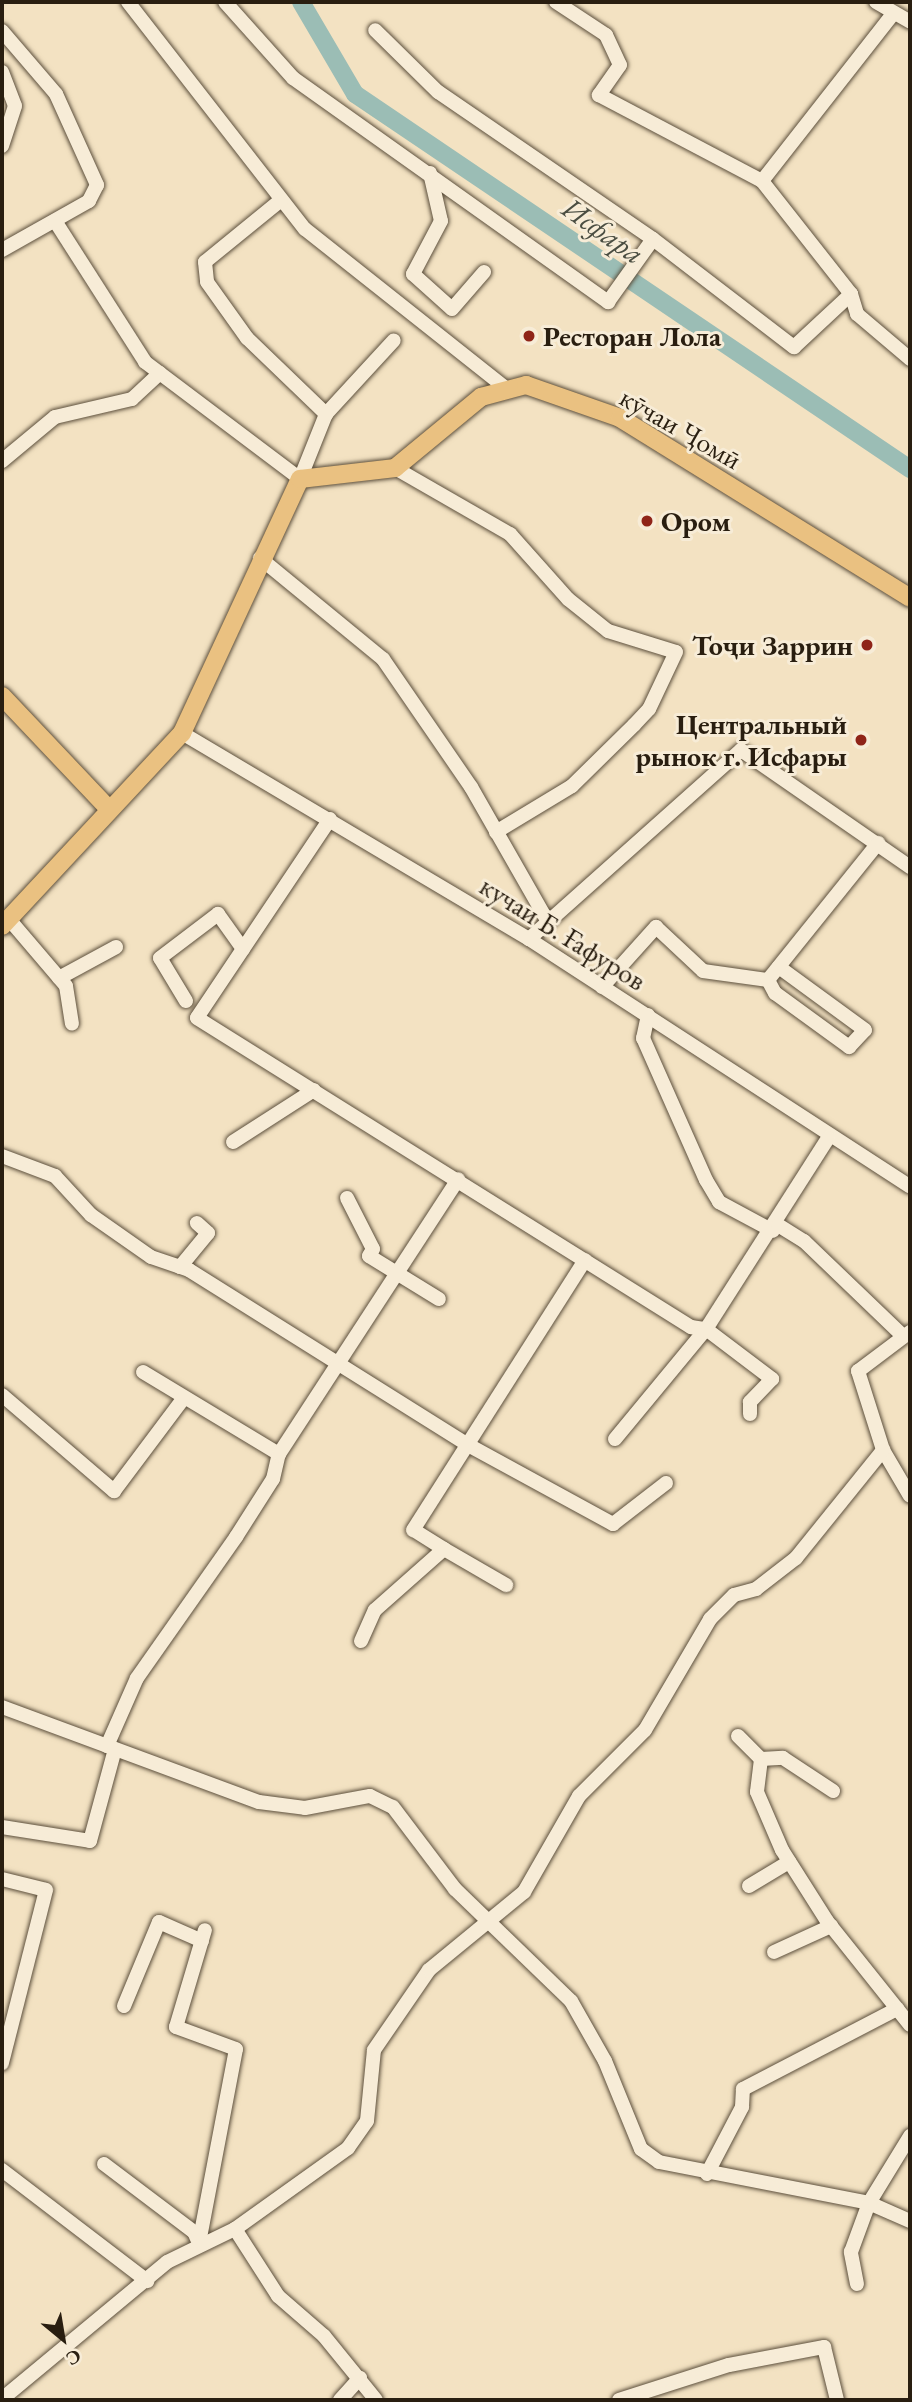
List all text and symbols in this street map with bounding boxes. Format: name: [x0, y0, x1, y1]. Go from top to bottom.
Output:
water label: Исфара: [555, 190, 651, 272]
place label: Ресторан Лола: [543, 319, 721, 353]
marker: Ресторан Лола: [521, 328, 537, 344]
street label: кӯчаи Ҷомӣ: [614, 380, 748, 476]
place label: Ором: [661, 504, 731, 538]
marker: Ором: [639, 513, 655, 529]
place label: Тоҷи Заррин: [692, 628, 853, 662]
marker: Тоҷи Заррин: [859, 637, 875, 653]
place label: Центральный рынок г. Исфары: [635, 707, 847, 773]
marker: Центральный рынок г. Исфары: [853, 732, 869, 748]
street label: кучаи Б. Ғафуров: [474, 869, 652, 997]
north arrow: [28, 2304, 98, 2374]
text: С: [62, 2343, 86, 2372]

